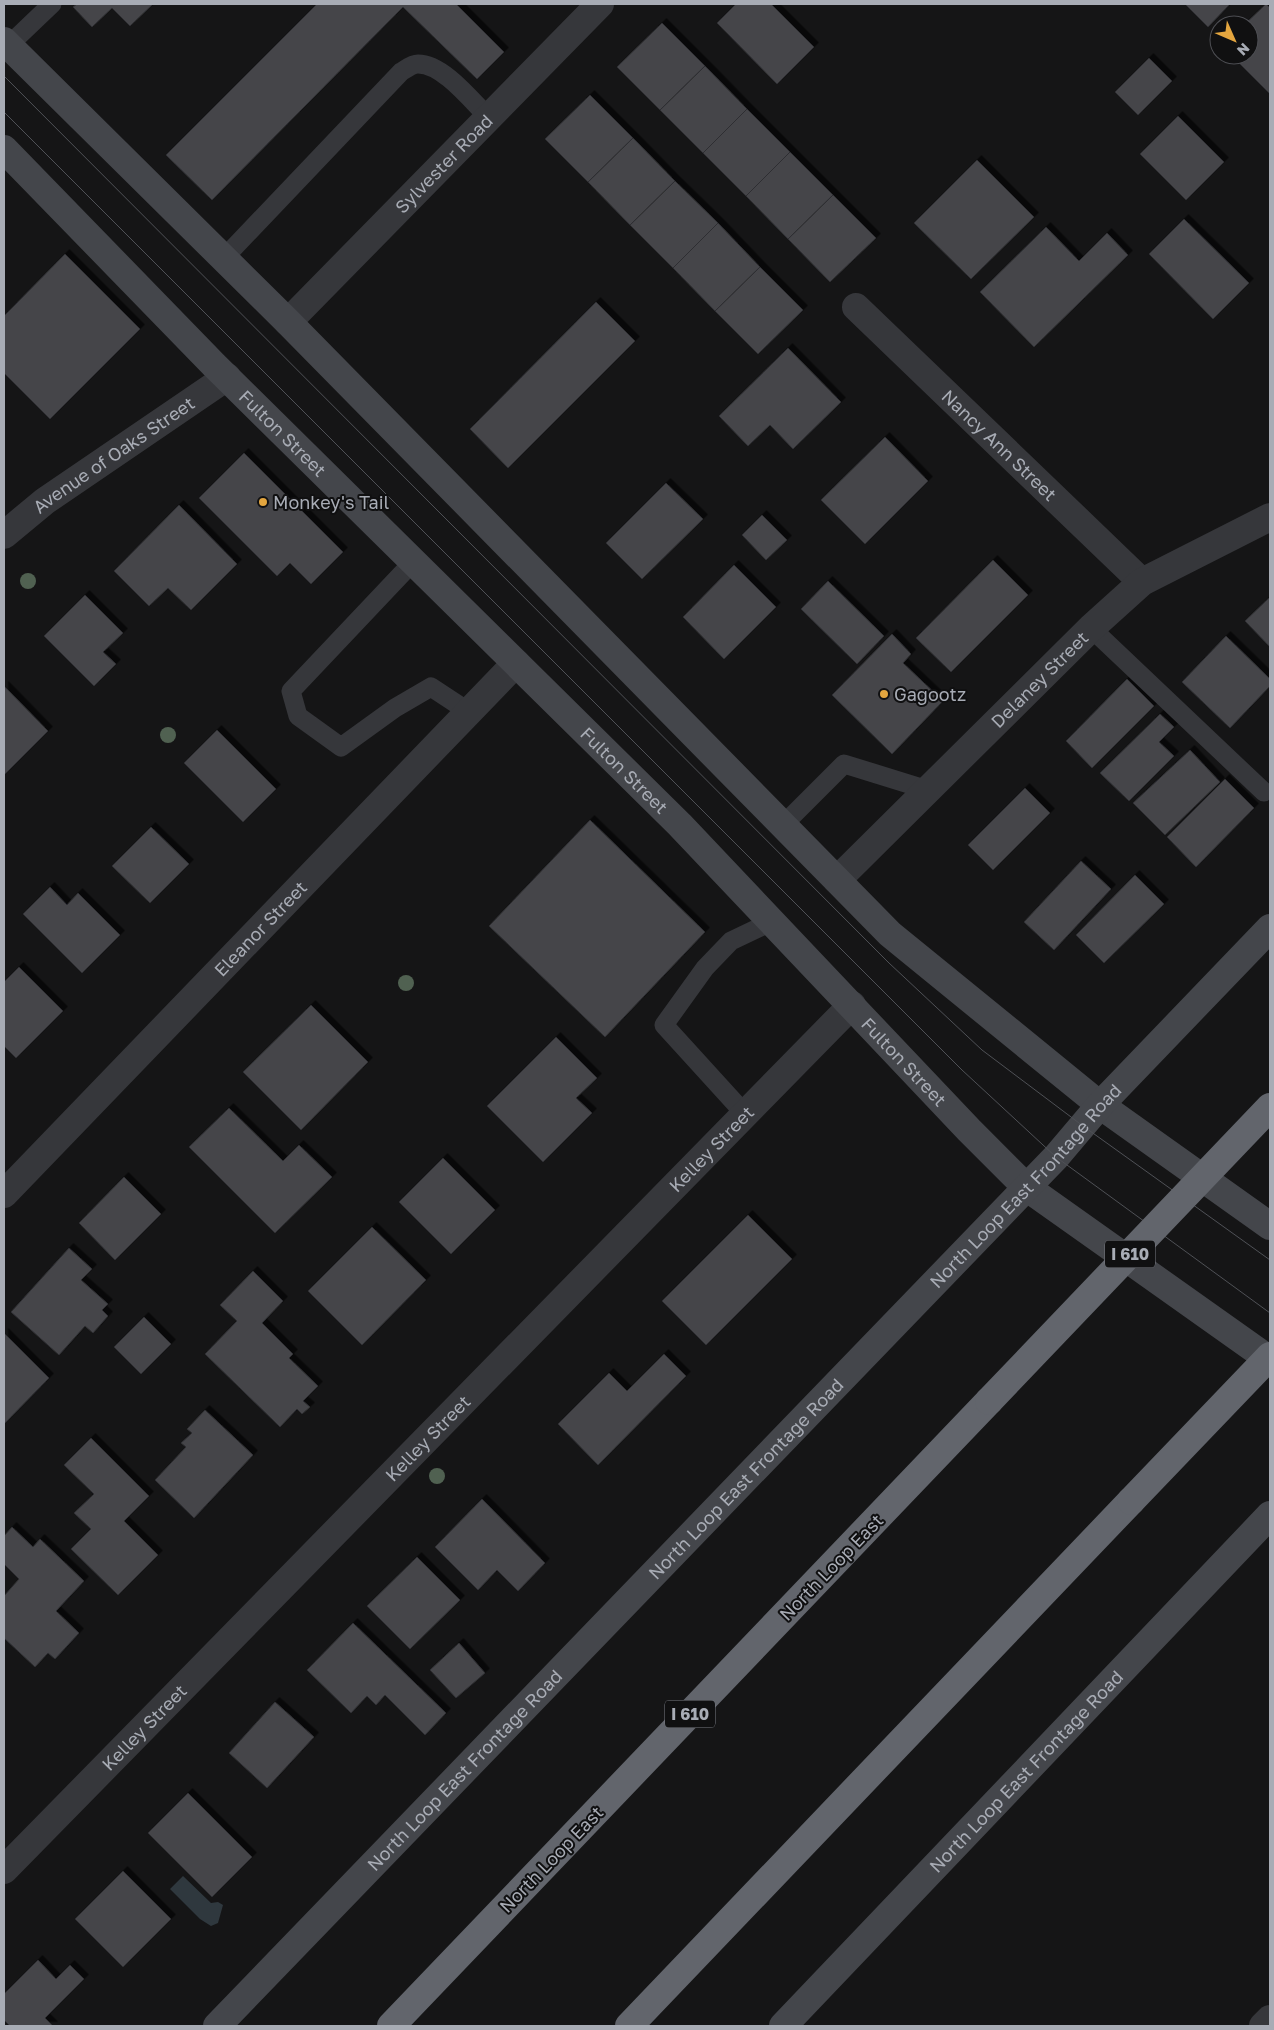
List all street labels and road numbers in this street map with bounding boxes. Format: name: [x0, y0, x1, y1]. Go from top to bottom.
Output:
street label: Sylvester Road: [390, 109, 497, 218]
street label: Fulton Street: [235, 385, 331, 481]
street label: Nancy Ann Street: [937, 385, 1062, 505]
street label: Avenue of Oaks Street: [28, 392, 198, 518]
street label: Delaney Street: [986, 626, 1093, 732]
street label: Fulton Street: [576, 722, 673, 818]
street label: Eleanor Street: [209, 876, 311, 981]
street label: Fulton Street: [857, 1013, 951, 1111]
street label: North Loop East Frontage Road: [925, 1079, 1126, 1292]
street label: Kelley Street: [664, 1101, 758, 1196]
road number: I 610: [1105, 1240, 1155, 1268]
street label: North Loop East Frontage Road: [643, 1373, 847, 1583]
street label: Kelley Street: [381, 1390, 475, 1486]
street label: North Loop East: [775, 1509, 887, 1625]
street label: North Loop East Frontage Road: [362, 1665, 566, 1875]
street label: North Loop East Frontage Road: [924, 1666, 1127, 1877]
street label: Kelley Street: [97, 1680, 191, 1775]
road number: I 610: [665, 1700, 715, 1728]
street label: North Loop East: [495, 1801, 607, 1917]

